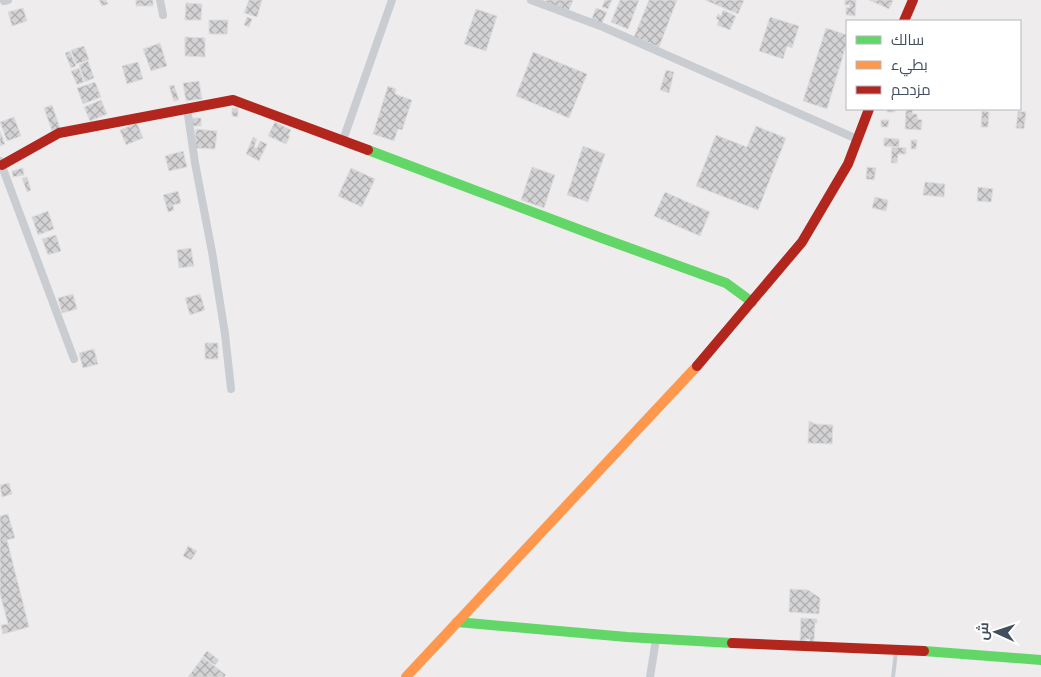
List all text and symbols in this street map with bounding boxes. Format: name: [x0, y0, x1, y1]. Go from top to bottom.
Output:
legend: [846, 20, 1021, 110]
text: سالك: [891, 29, 924, 49]
text: بطيء: [891, 54, 928, 77]
text: مزدحم: [891, 79, 931, 100]
north arrow: [971, 607, 1021, 657]
text: ش: [973, 622, 992, 641]

